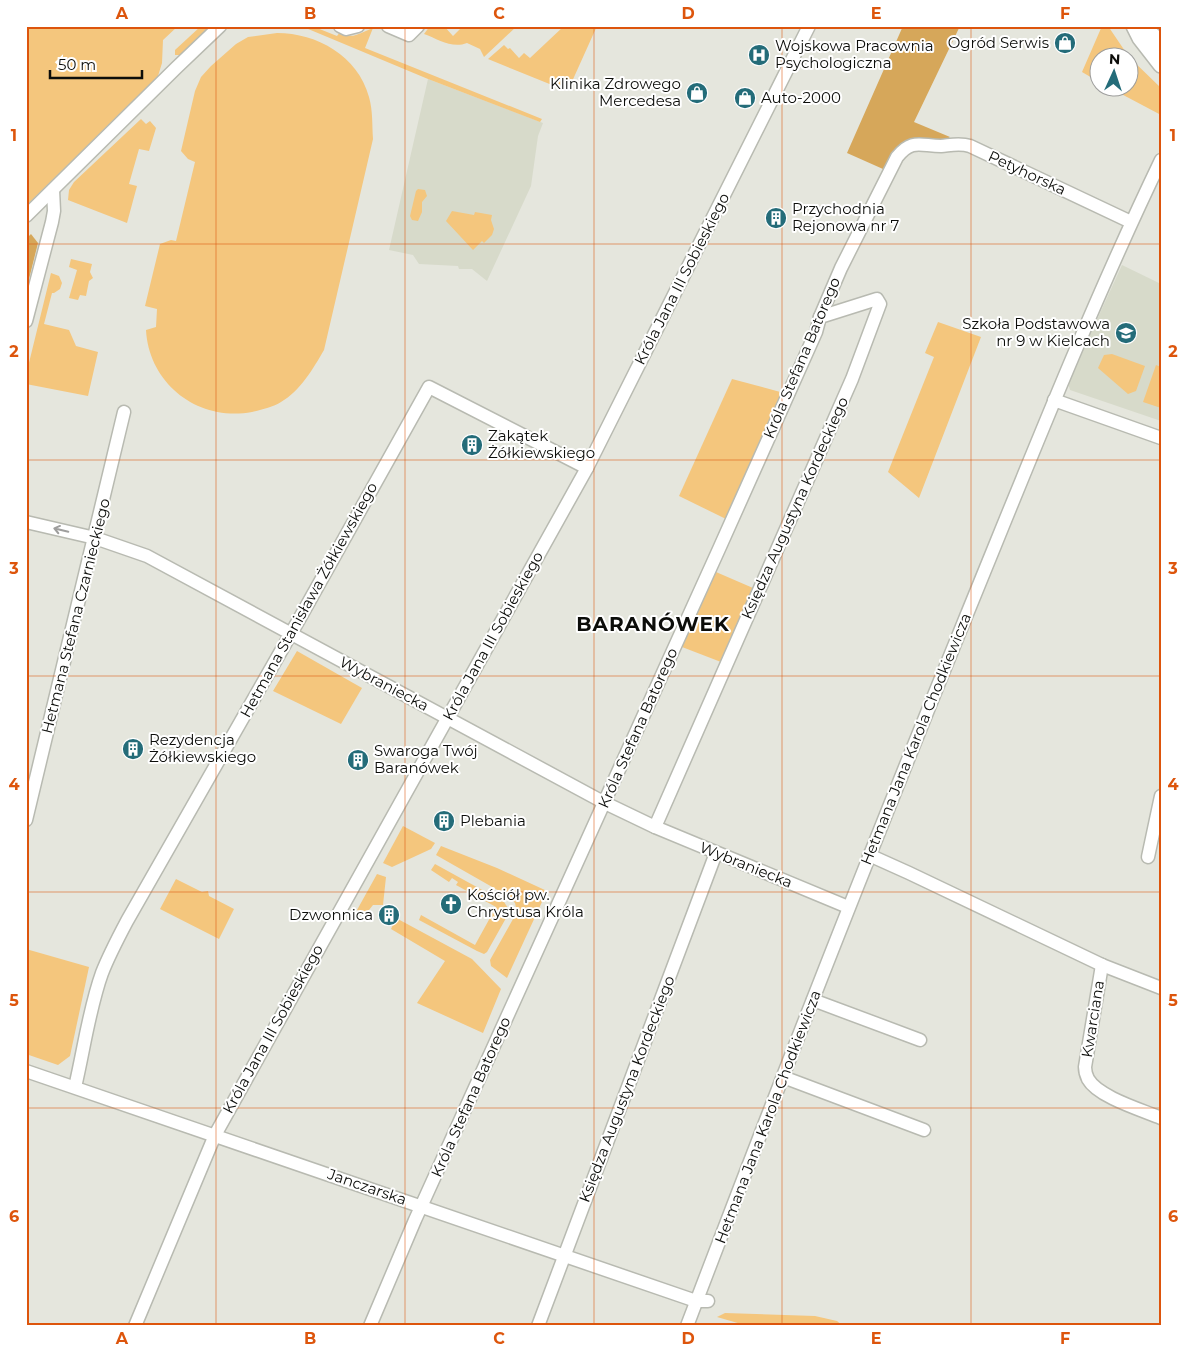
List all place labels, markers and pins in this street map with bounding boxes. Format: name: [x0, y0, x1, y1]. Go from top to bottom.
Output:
shop icon: Ogród Serwis: [1053, 31, 1077, 55]
place label: Ogród Serwis: [948, 33, 1049, 52]
place label: Wojskowa Pracownia Psychologiczna: [775, 36, 934, 72]
hospital icon: Wojskowa Pracownia Psychologiczna: [747, 43, 771, 67]
place label: Klinika Zdrowego Mercedesa: [550, 74, 681, 110]
shop icon: Klinika Zdrowego Mercedesa: [685, 81, 709, 105]
shop icon: Auto-2000: [733, 86, 757, 110]
place label: Auto-2000: [761, 88, 841, 107]
place label: Przychodnia Rejonowa nr 7: [792, 199, 899, 235]
building icon: Przychodnia Rejonowa nr 7: [764, 206, 788, 230]
place label: Szkoła Podstawowa nr 9 w Kielcach: [962, 314, 1110, 350]
school or university icon: Szkoła Podstawowa nr 9 w Kielcach: [1114, 321, 1138, 345]
place label: Zakątek Żółkiewskiego: [488, 426, 595, 462]
building icon: Zakątek Żółkiewskiego: [460, 433, 484, 457]
place label: Rezydencja Żółkiewskiego: [149, 730, 256, 766]
building icon: Rezydencja Żółkiewskiego: [121, 737, 145, 761]
place label: Swaroga Twój Baranówek: [374, 741, 478, 777]
building icon: Swaroga Twój Baranówek: [346, 748, 370, 772]
building icon: Plebania: [432, 809, 456, 833]
place label: Plebania: [460, 811, 526, 830]
place label: Kościół pw. Chrystusa Króla: [467, 885, 584, 921]
church icon: Kościół pw. Chrystusa Króla: [439, 892, 463, 916]
building icon: Dzwonnica: [377, 903, 401, 927]
place label: Dzwonnica: [289, 905, 373, 924]

